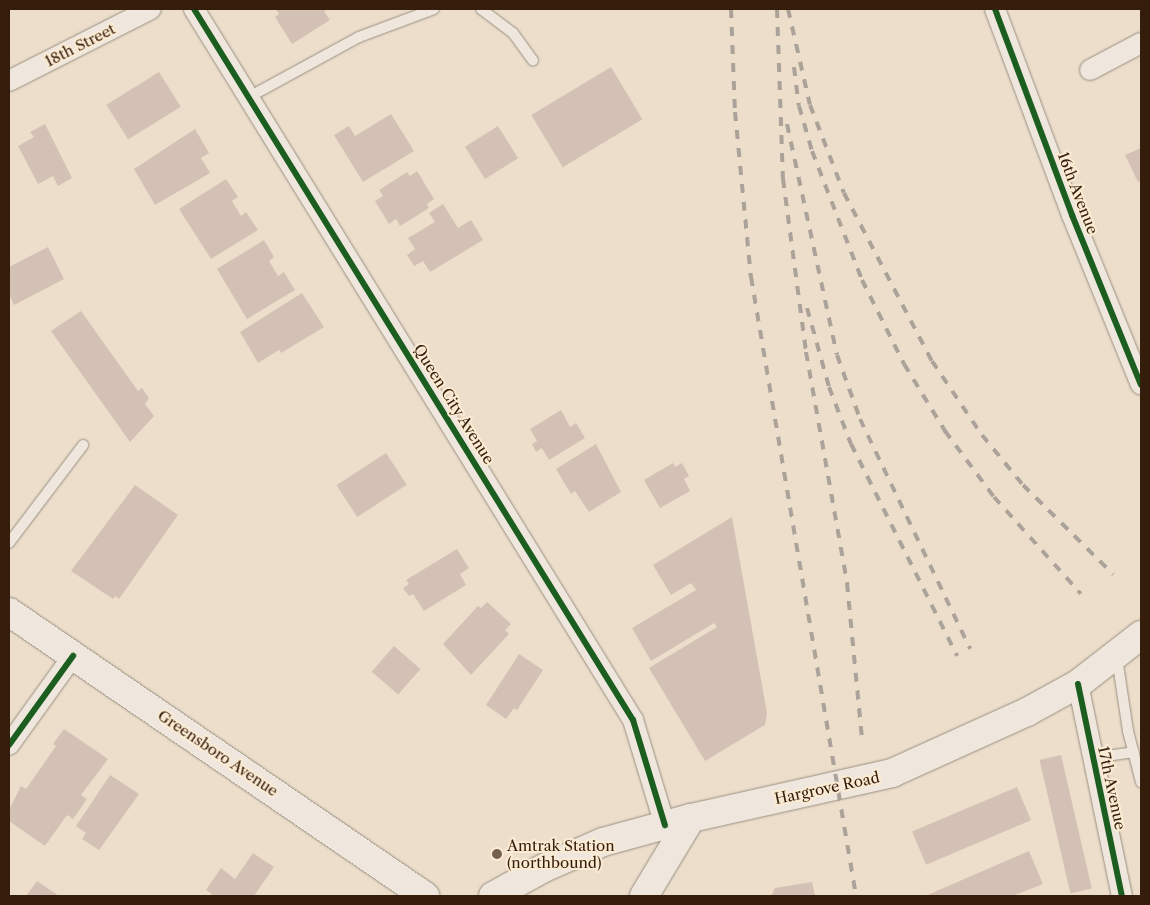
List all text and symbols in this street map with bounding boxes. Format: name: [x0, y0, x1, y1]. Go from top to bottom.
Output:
street label: 18th Street: [42, 20, 118, 70]
street label: 16th Avenue: [1054, 149, 1102, 237]
street label: Queen City Avenue: [410, 340, 498, 468]
street label: Greensboro Avenue: [154, 706, 282, 800]
street label: 17th Avenue: [1094, 744, 1130, 832]
street label: Hargrove Road: [773, 768, 881, 808]
place label: Amtrak Station (northbound): [507, 836, 615, 871]
marker: Amtrak Station (northbound): [491, 848, 503, 860]

